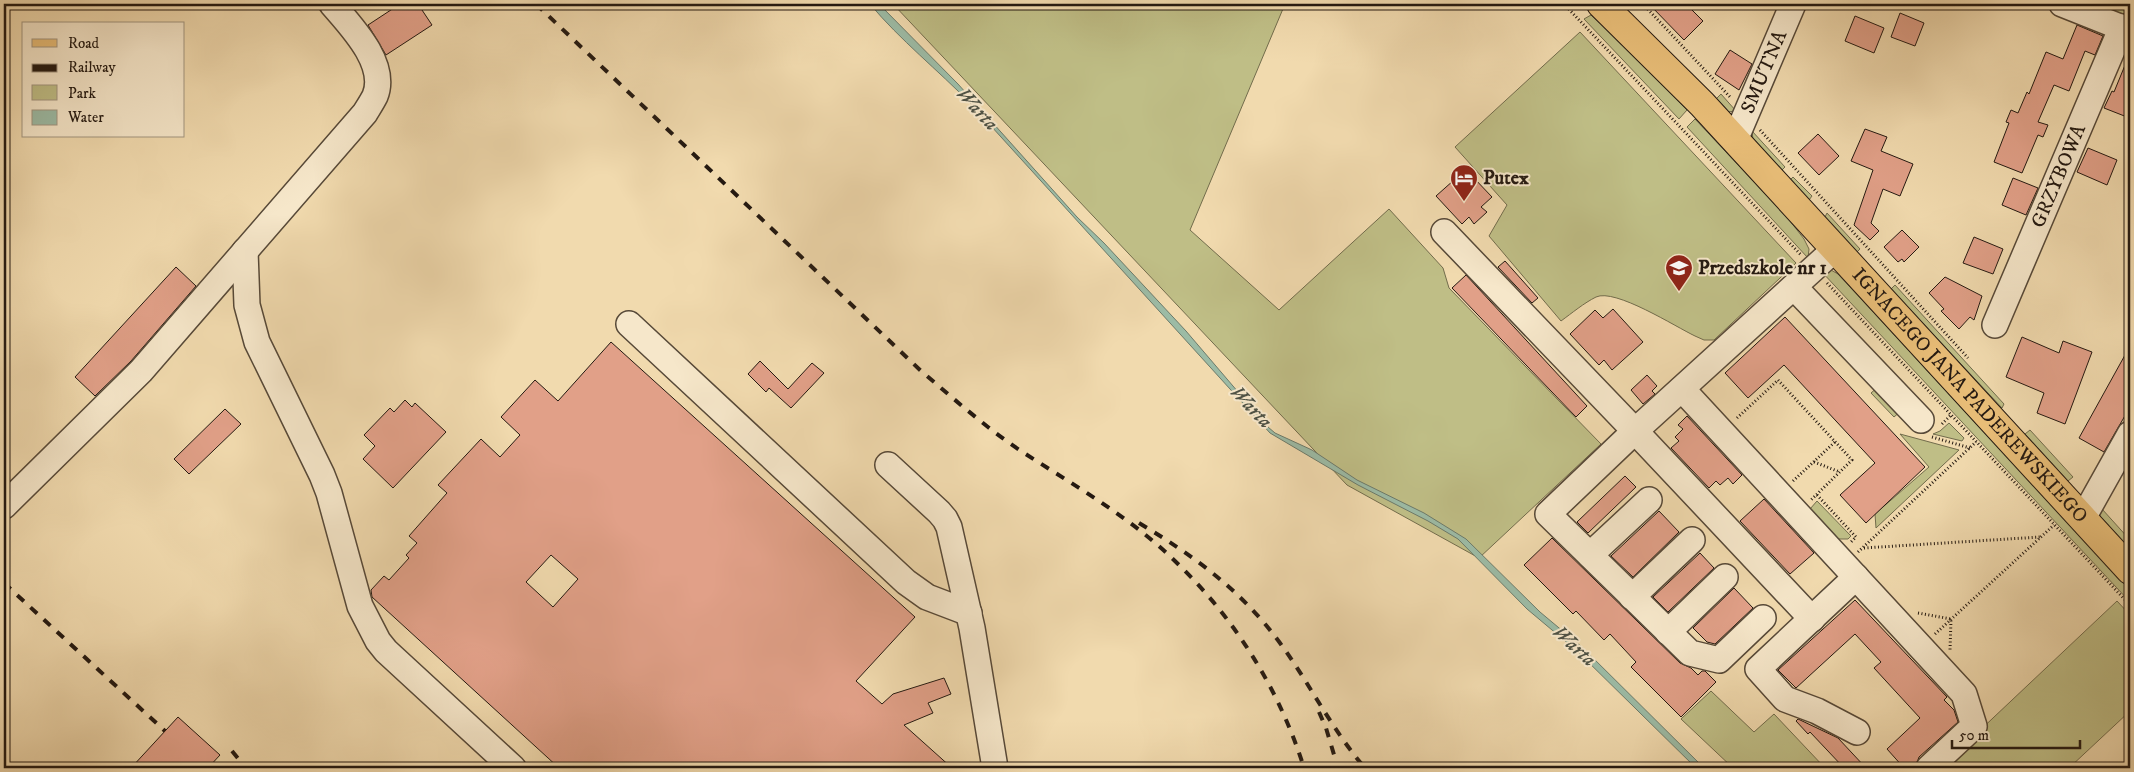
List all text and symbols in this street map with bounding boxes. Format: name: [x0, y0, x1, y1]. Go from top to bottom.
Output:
legend: [22, 22, 185, 138]
street label: SMUTNA: [1735, 26, 1793, 117]
text: Road: [68, 34, 100, 53]
text: Railway: [68, 58, 116, 77]
water label: Warta: [950, 82, 1004, 136]
text: Park: [68, 84, 97, 103]
text: Water: [67, 108, 104, 127]
street label: GRZYBOWA: [2025, 120, 2092, 232]
hotel icon: Putex: [1449, 163, 1479, 202]
place label: Putex: [1483, 166, 1529, 191]
school or university icon: Przedszkole nr 1: [1664, 253, 1694, 292]
place label: Przedszkole nr 1: [1698, 256, 1827, 281]
street label: IGNACEGO JANA PADEREWSKIEGO: [1846, 263, 2093, 528]
water label: Warta: [1224, 380, 1278, 434]
water label: Warta: [1547, 619, 1601, 673]
scale bar: [1952, 717, 2079, 749]
text: 50 m: [1959, 726, 1989, 745]

